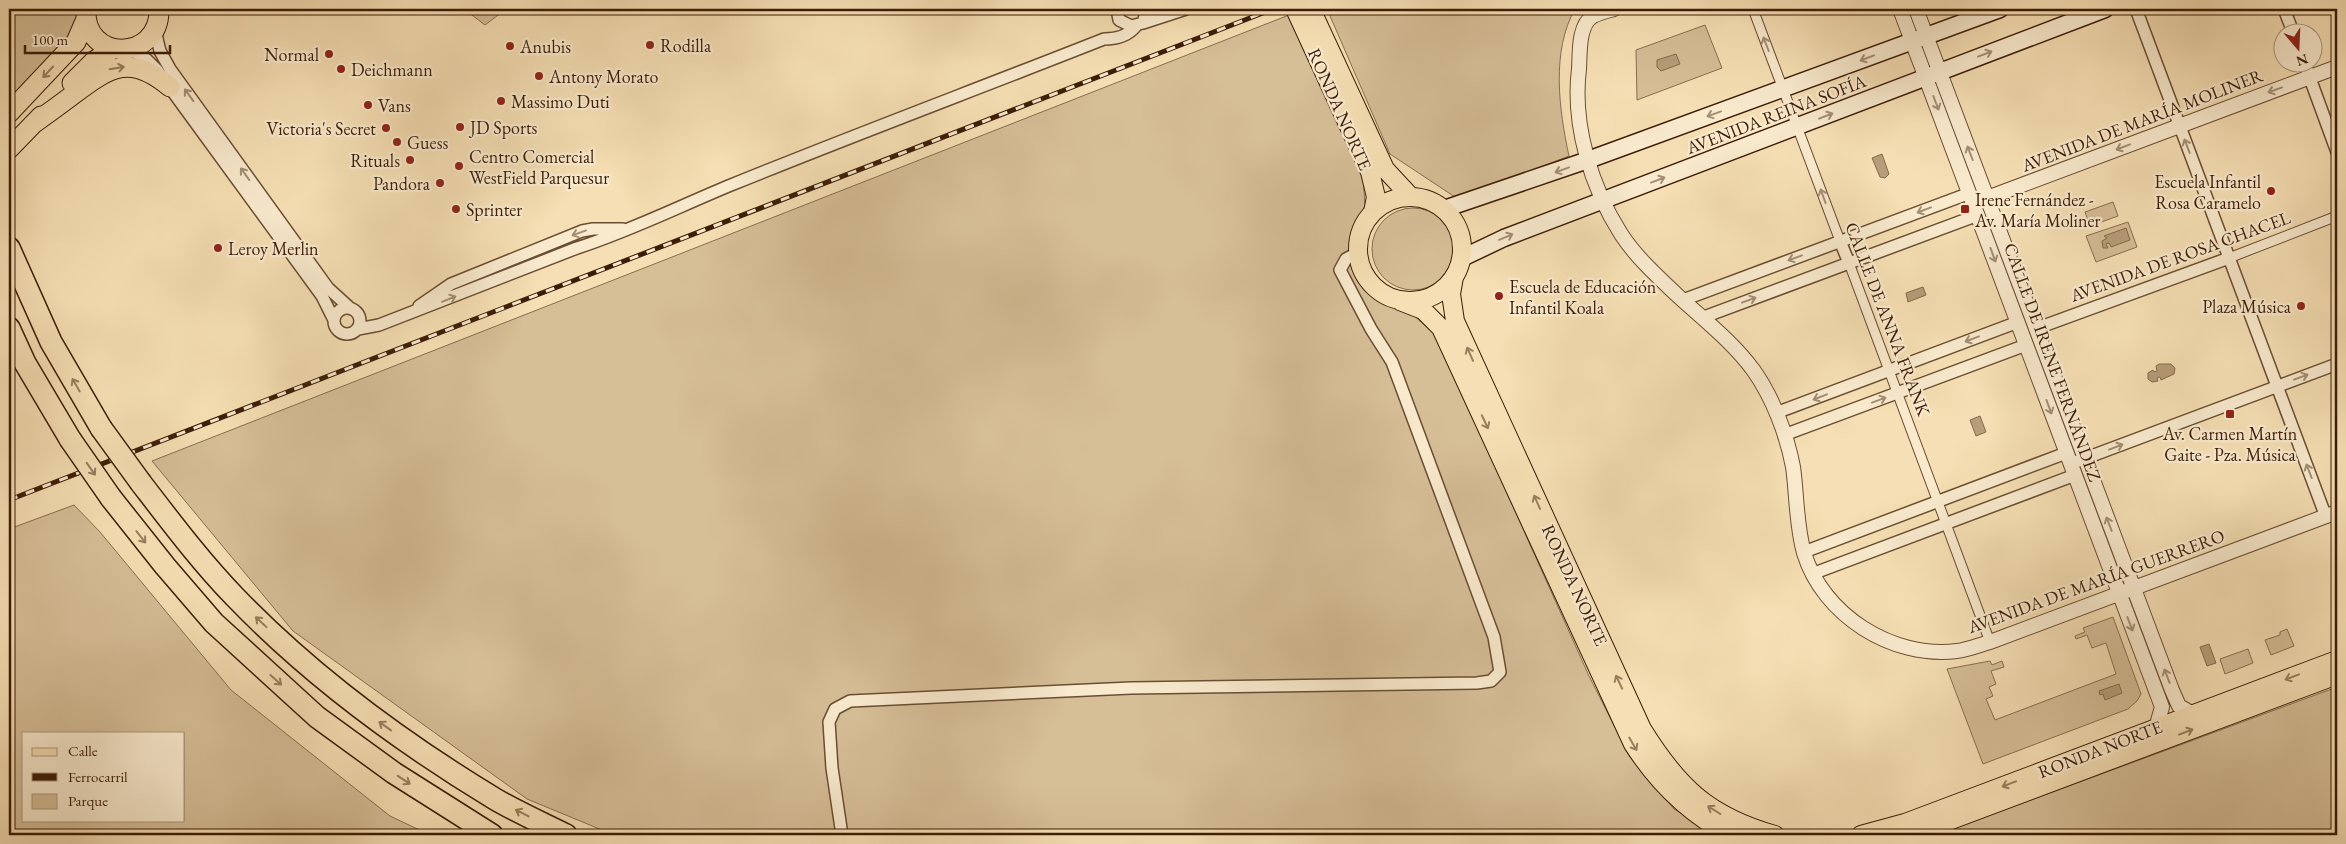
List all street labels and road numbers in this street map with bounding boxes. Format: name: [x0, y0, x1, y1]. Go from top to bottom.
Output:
street label: RONDA NORTE: [1303, 44, 1377, 174]
street label: AVENIDA DE MARÍA MOLINER: [2017, 63, 2266, 177]
street label: AVENIDA REINA SOFÍA: [1682, 69, 1870, 159]
street label: AVENIDA DE ROSA CHACEL: [2066, 205, 2294, 307]
street label: CALLE DE ANNA FRANK: [1840, 219, 1936, 420]
street label: CALLE DE IRENE FERNÁNDEZ: [1999, 240, 2107, 485]
street label: RONDA NORTE: [1537, 521, 1613, 649]
street label: AVENIDA DE MARÍA GUERRERO: [1964, 524, 2228, 639]
street label: RONDA NORTE: [2035, 715, 2165, 783]

